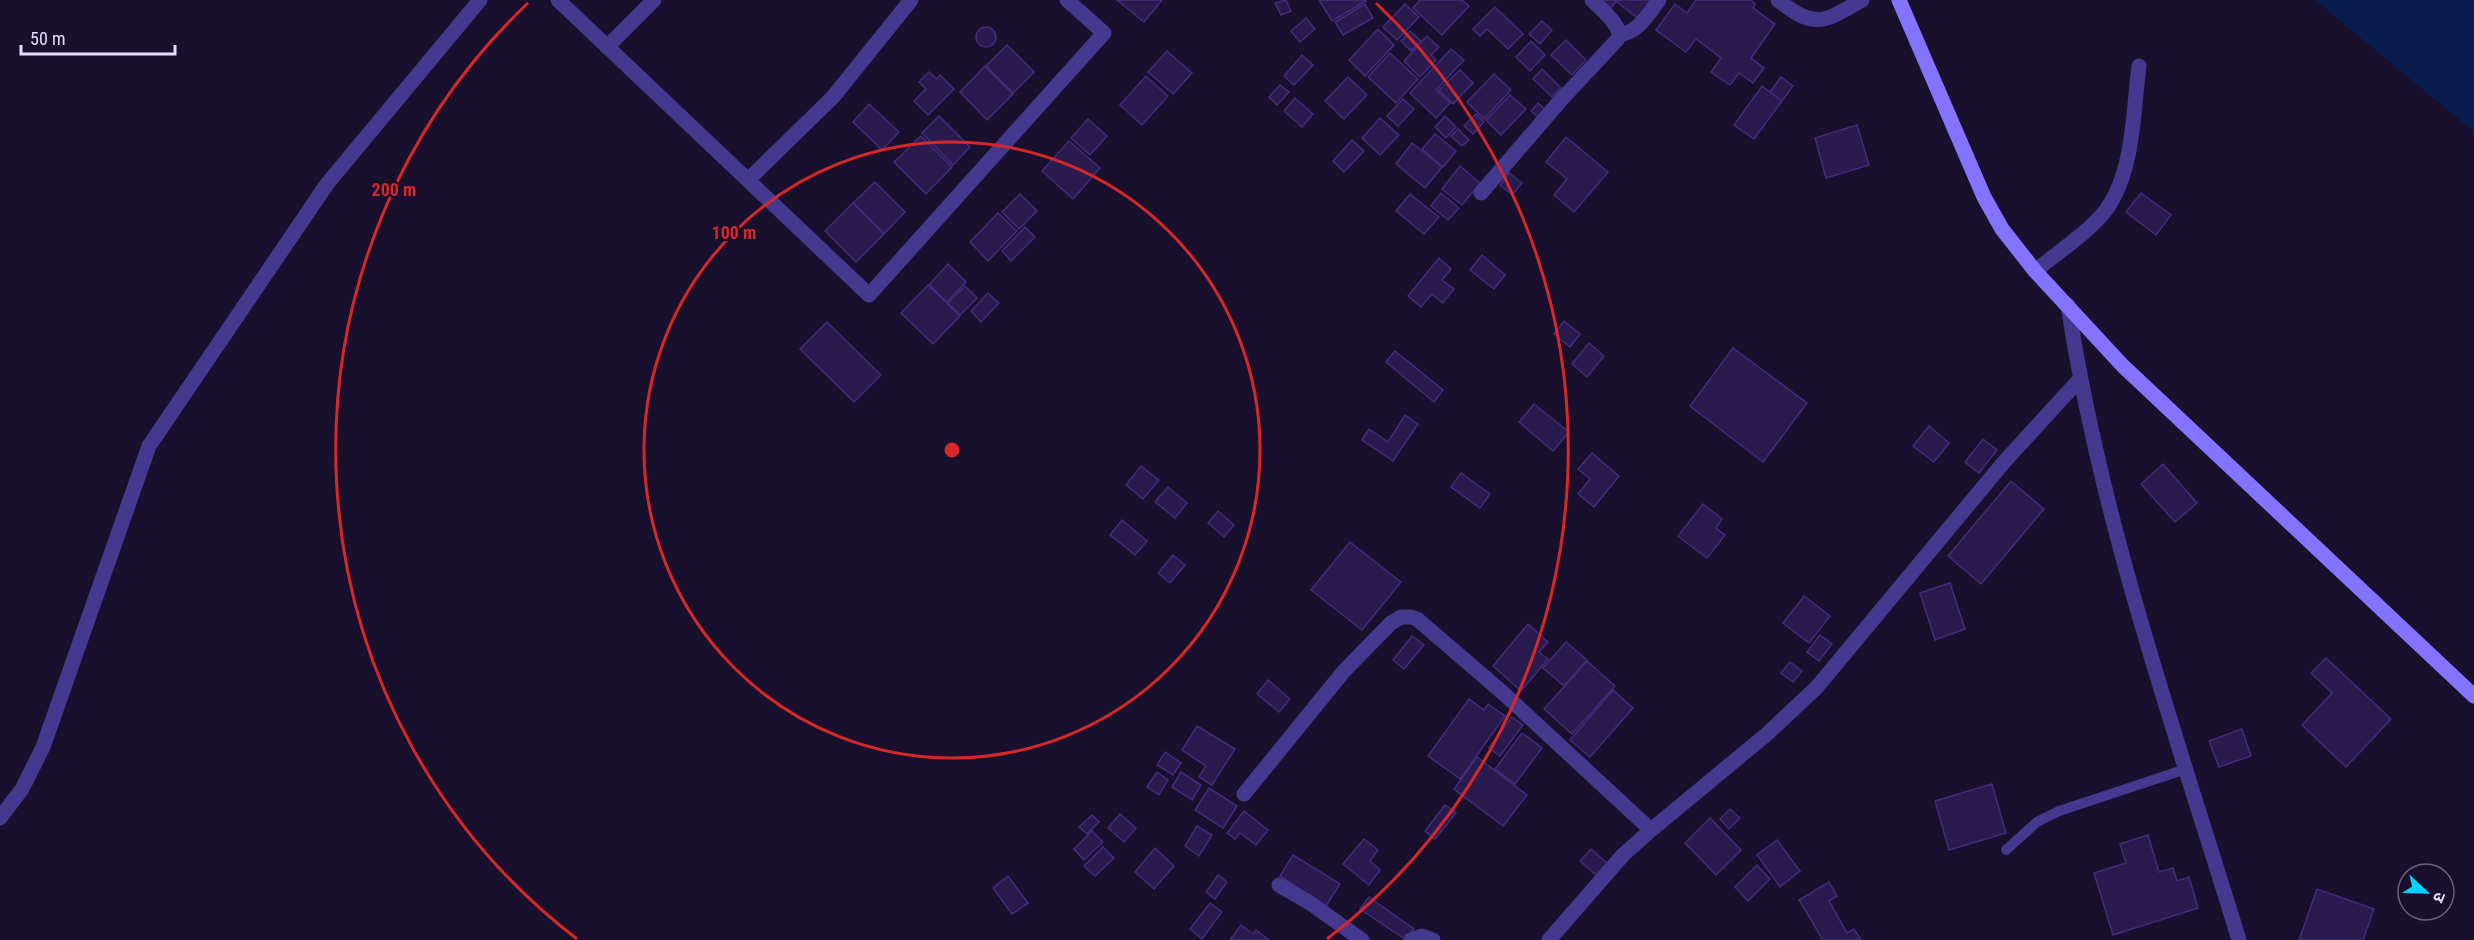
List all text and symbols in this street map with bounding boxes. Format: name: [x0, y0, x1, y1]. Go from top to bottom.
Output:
scale bar: [21, 18, 176, 56]
text: 50 m: [30, 28, 65, 49]
text: 200 m: [372, 179, 416, 200]
text: 100 m: [712, 222, 756, 243]
centre of rings: [942, 440, 962, 460]
north arrow: [2396, 862, 2456, 922]
text: उ: [2429, 890, 2450, 906]

